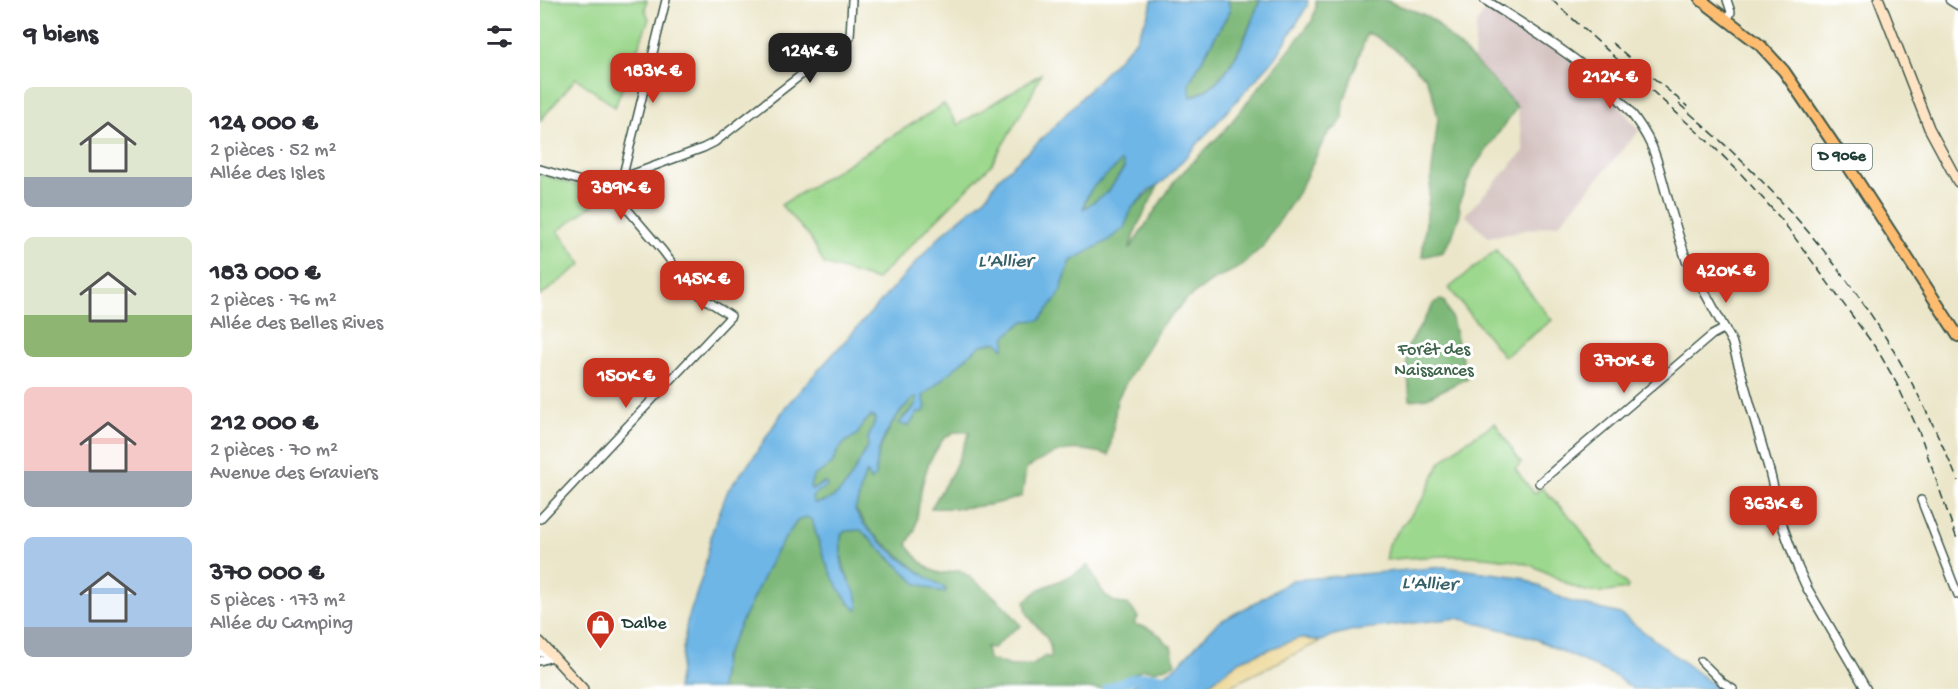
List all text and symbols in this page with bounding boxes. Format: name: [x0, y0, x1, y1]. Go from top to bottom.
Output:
icon: filters: [483, 20, 516, 53]
text: 9 biens: [24, 21, 98, 52]
pin: 124K €: [761, 33, 859, 84]
text: 124K €: [783, 41, 838, 64]
pin: 183K €: [604, 53, 702, 104]
pin: 212K €: [1561, 59, 1659, 110]
text: 183K €: [624, 61, 682, 84]
text: 212K €: [1582, 67, 1638, 90]
text: 124 000 €: [210, 109, 318, 140]
icon: home: [72, 111, 144, 183]
text: 2 pièces · 52 m²: [210, 140, 336, 163]
road number: D 906e: [1812, 144, 1872, 170]
text: Allée des Isles: [210, 163, 324, 186]
pin: 389K €: [572, 170, 670, 221]
text: 389K €: [591, 178, 651, 201]
water label: L'Allier: [978, 251, 1036, 274]
pin: 420K €: [1677, 253, 1775, 304]
text: 183 000 €: [210, 259, 320, 290]
icon: home: [72, 261, 144, 333]
pin: 145K €: [653, 261, 751, 312]
text: 420K €: [1697, 261, 1755, 284]
text: 145K €: [674, 269, 730, 292]
text: 2 pièces · 76 m²: [210, 290, 337, 313]
text: Allée des Belles Rives: [210, 313, 383, 336]
park label: Forêt des Naissances: [1394, 340, 1475, 382]
pin: 370K €: [1575, 343, 1673, 394]
text: 370K €: [1594, 351, 1654, 374]
pin: 150K €: [577, 358, 675, 409]
text: 150K €: [597, 366, 655, 389]
text: 212 000 €: [210, 409, 318, 440]
icon: home: [72, 411, 144, 483]
text: 2 pièces · 70 m²: [210, 440, 338, 463]
text: Avenue des Graviers: [210, 463, 378, 486]
pin: 363K €: [1724, 486, 1822, 537]
text: 363K €: [1744, 494, 1802, 517]
text: 370 000 €: [210, 559, 324, 590]
icon: home: [72, 561, 144, 633]
water label: L'Allier: [1401, 573, 1461, 598]
text: 5 pièces · 173 m²: [210, 590, 346, 613]
shop icon: Dalbe: [585, 608, 617, 650]
text: Allée du Camping: [210, 613, 353, 636]
place label: Dalbe: [621, 614, 667, 635]

